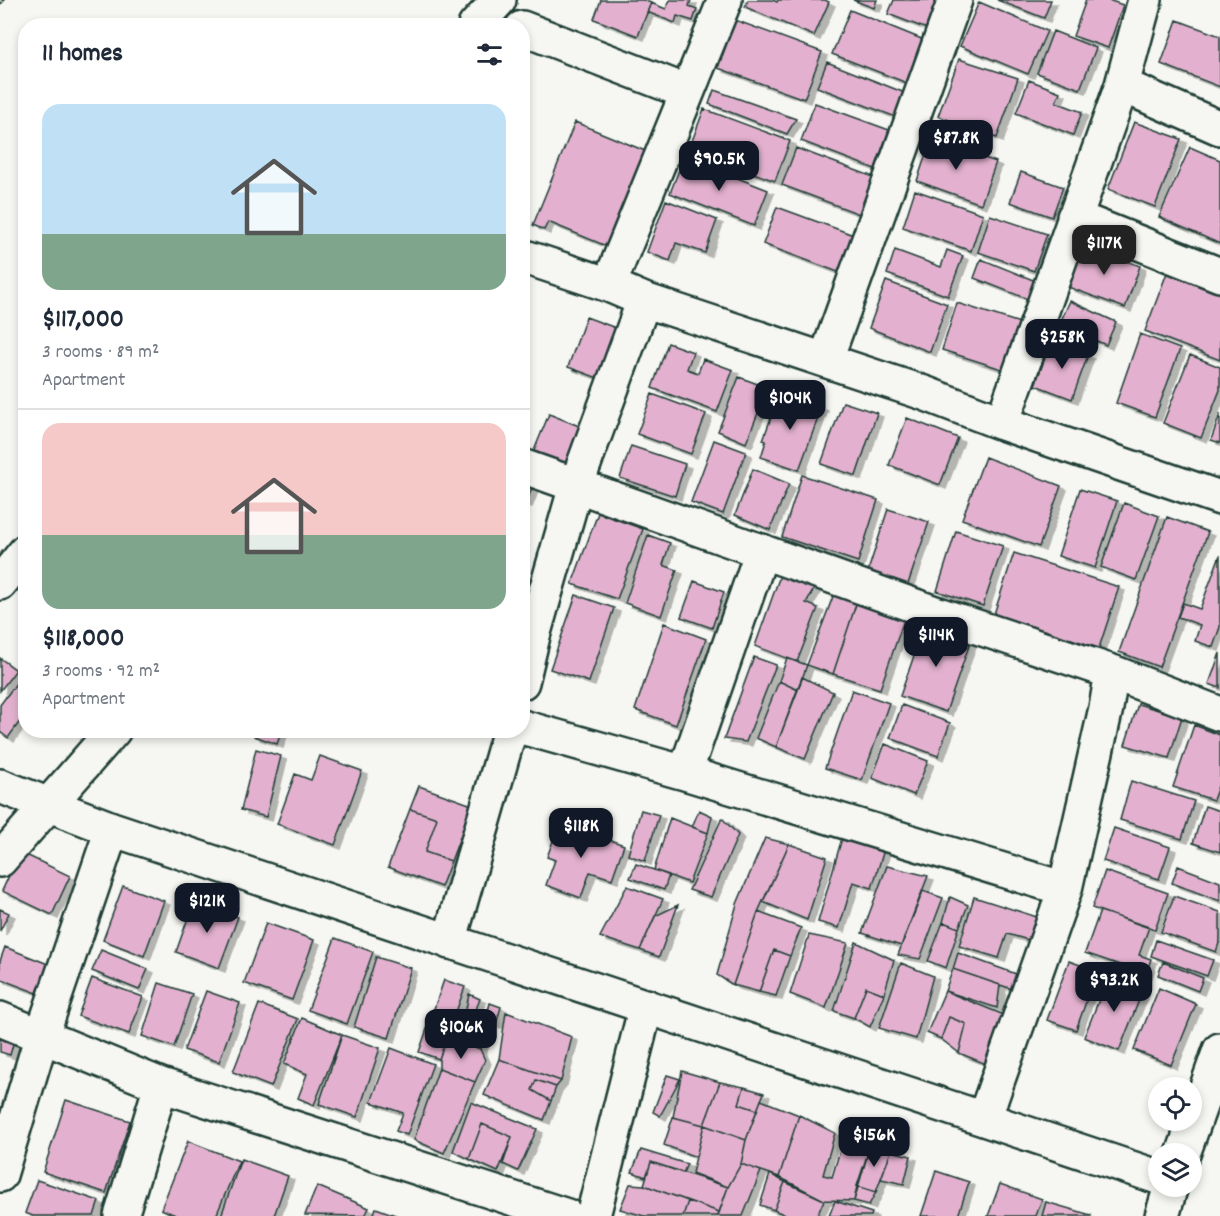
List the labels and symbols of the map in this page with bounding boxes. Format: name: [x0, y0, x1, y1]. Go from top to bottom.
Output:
pin: $87.8K: [907, 120, 1005, 171]
pin: $90.5K: [670, 141, 768, 192]
pin: $117K: [1062, 225, 1146, 276]
pin: $258K: [1020, 319, 1104, 370]
pin: $104K: [748, 380, 832, 431]
pin: $114K: [894, 617, 978, 668]
pin: $118K: [539, 808, 623, 859]
pin: $121K: [165, 883, 249, 934]
pin: $93.2K: [1065, 962, 1163, 1013]
pin: $106K: [419, 1009, 503, 1060]
pin: $156K: [832, 1117, 916, 1168]

